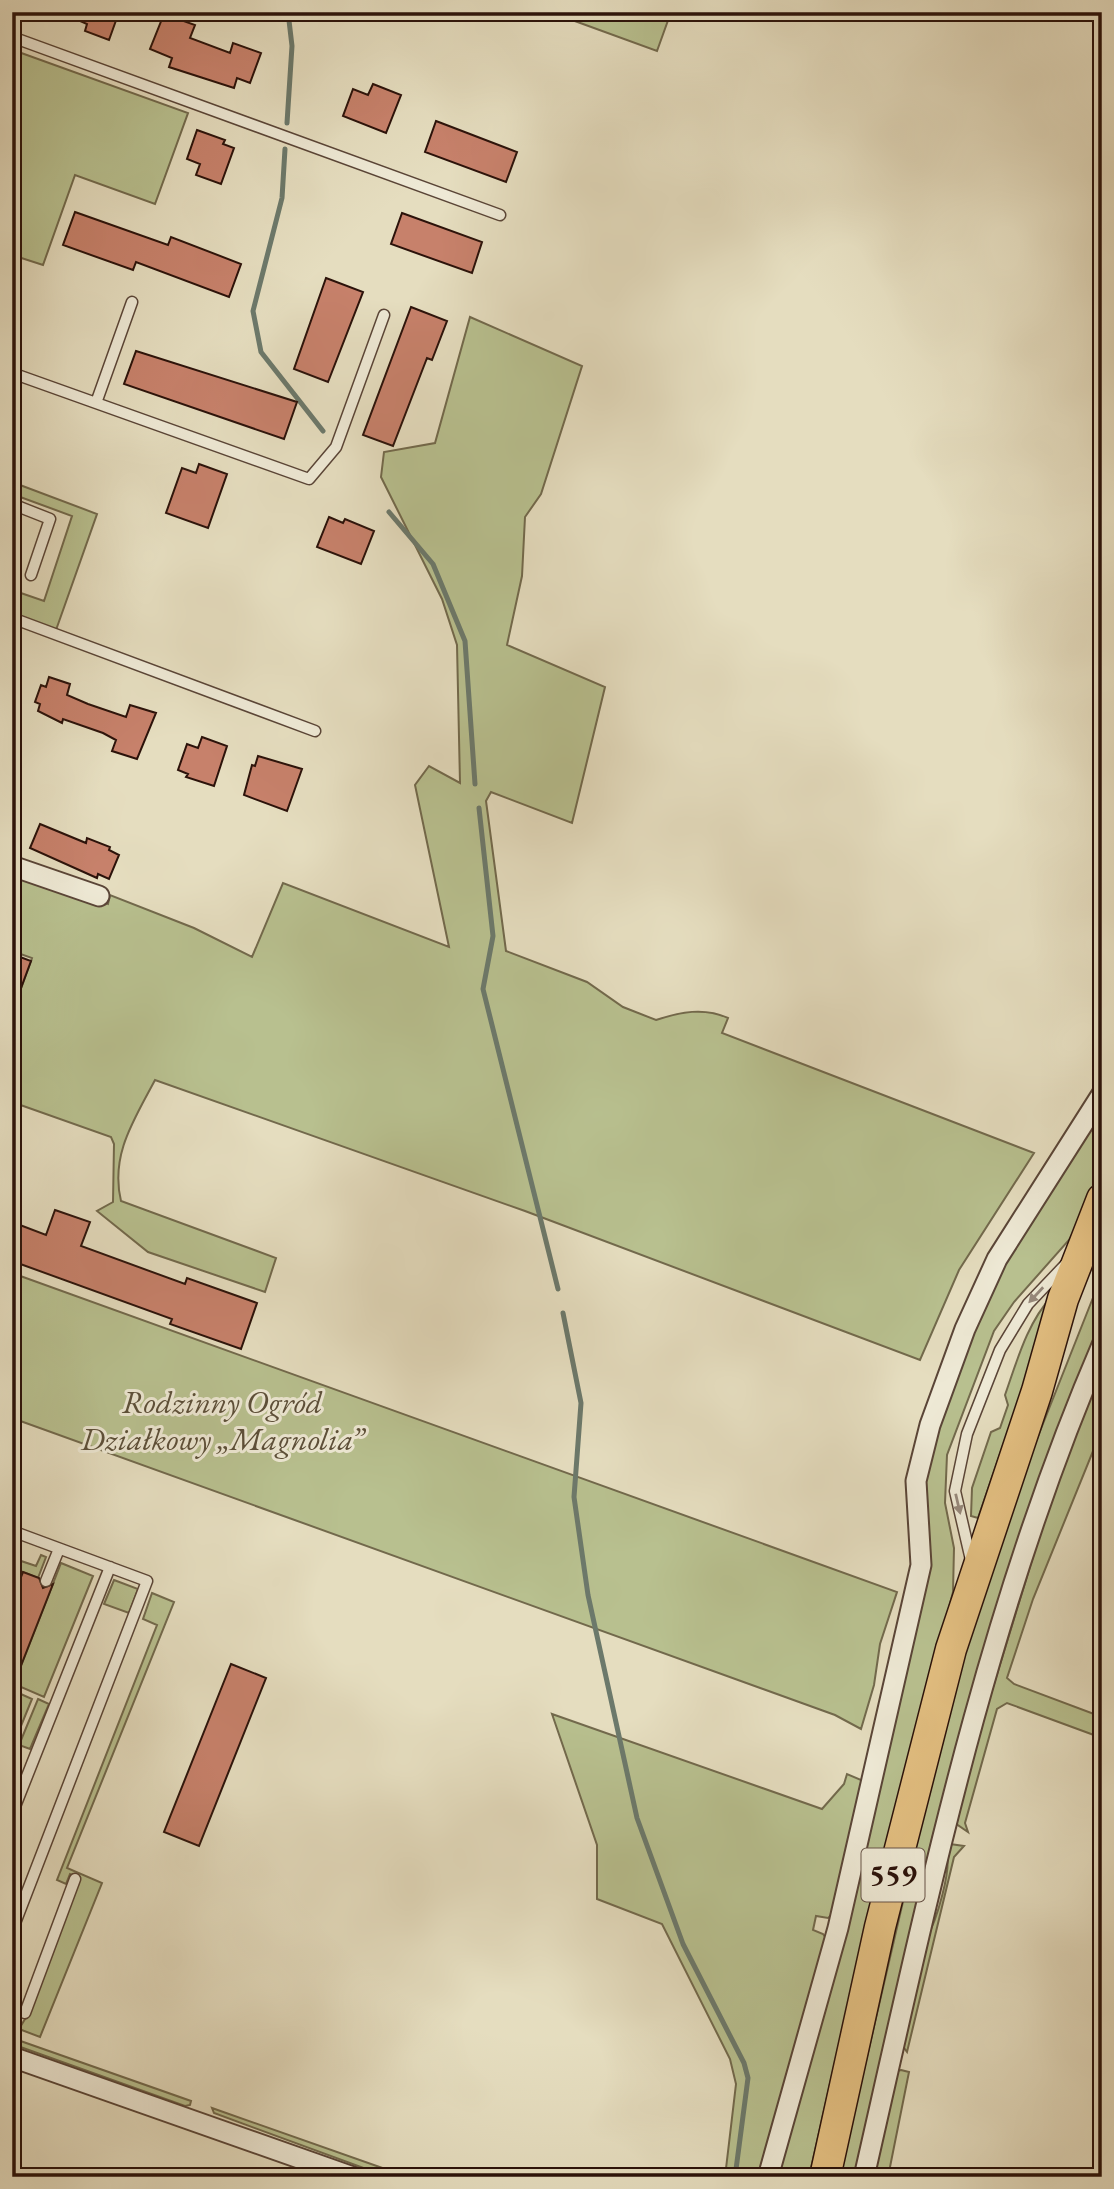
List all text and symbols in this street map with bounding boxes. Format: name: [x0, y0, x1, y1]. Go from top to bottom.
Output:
one-way arrow: [1028, 1286, 1044, 1303]
park label: Rodzinny Ogród Działkowy „Magnolia”: [80, 1381, 367, 1460]
one-way arrow: [953, 1493, 964, 1515]
road number: 559: [862, 1848, 924, 1901]

